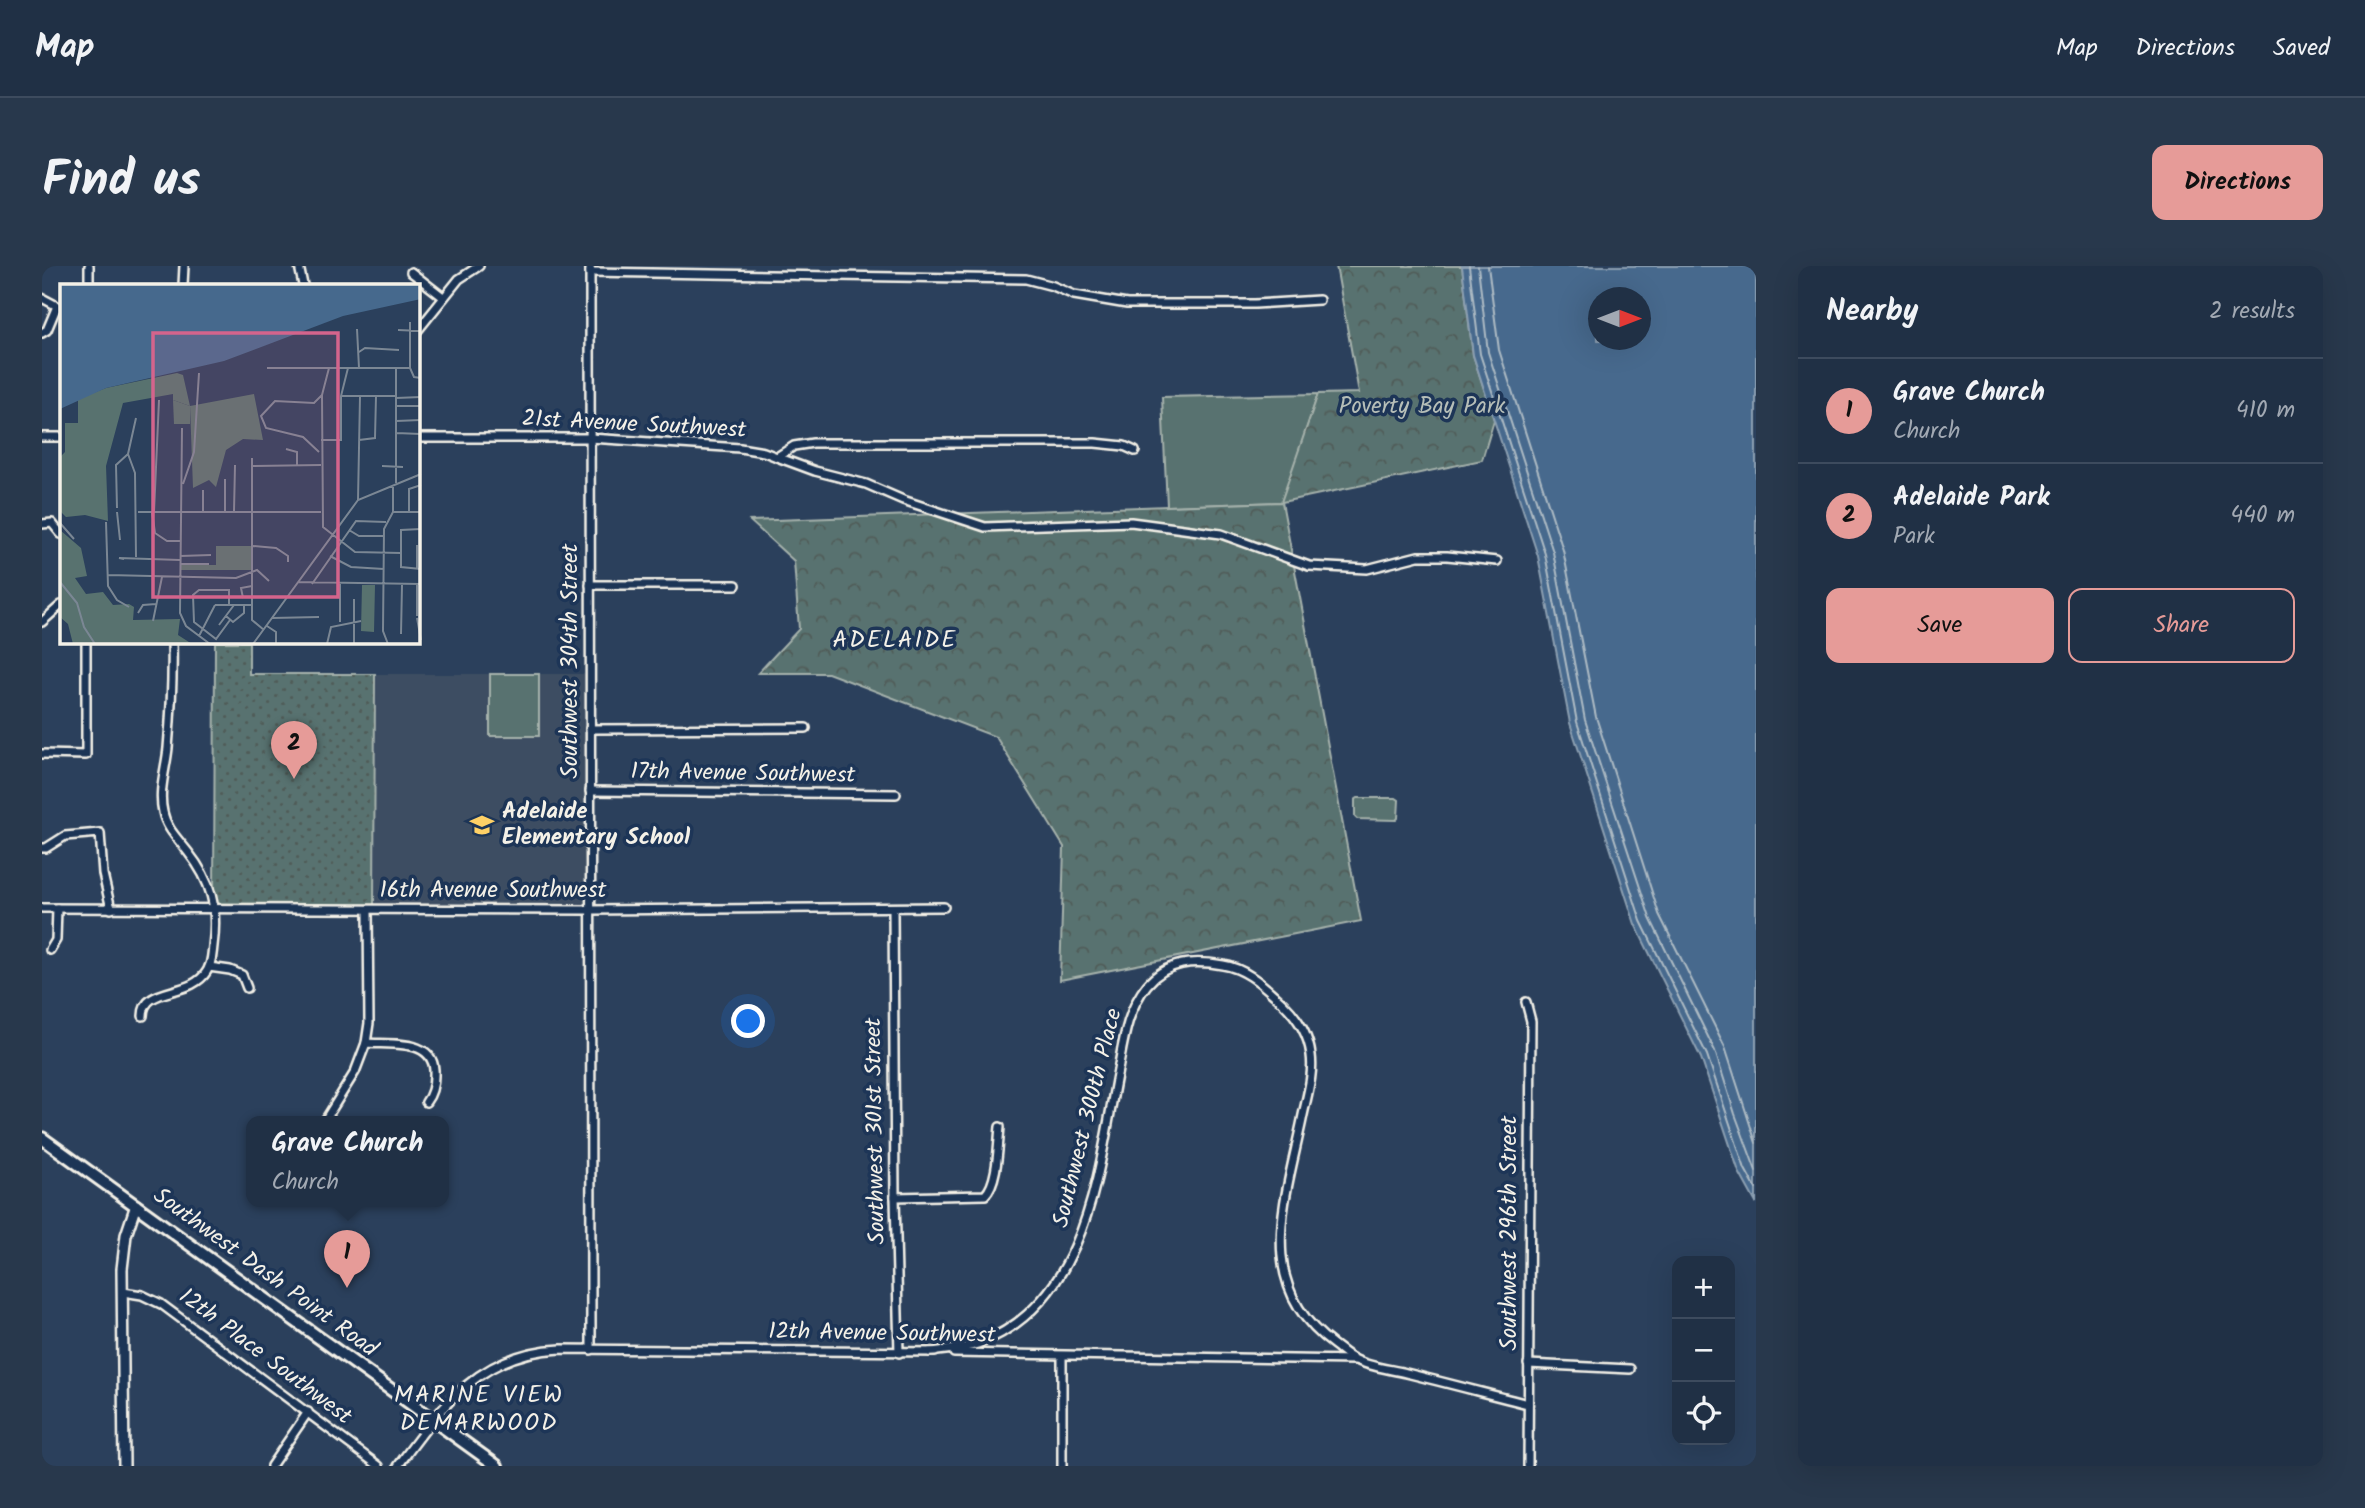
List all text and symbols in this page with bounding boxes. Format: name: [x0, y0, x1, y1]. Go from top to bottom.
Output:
text: Map: [35, 22, 95, 75]
text: Map: [2056, 29, 2098, 68]
text: Directions: [2136, 29, 2235, 68]
text: Saved: [2273, 29, 2330, 68]
text: Find us: [42, 143, 200, 221]
button: Directions: [2152, 145, 2323, 220]
inset map: [60, 284, 420, 644]
north arrow: [1588, 287, 1651, 350]
text: Nearby: [1826, 288, 1918, 336]
text: 2 results: [2209, 294, 2295, 330]
text: Grave Church: [1893, 372, 2045, 414]
park label: Poverty Bay Park: [1339, 389, 1506, 425]
text: 1: [1846, 393, 1852, 429]
text: 410 m: [2236, 393, 2295, 429]
street label: 21st Avenue Southwest: [521, 401, 748, 449]
text: Church: [1893, 414, 1960, 450]
text: Adelaide Park: [1893, 477, 2050, 519]
text: 2: [1842, 498, 1856, 534]
text: 440 m: [2231, 498, 2295, 534]
text: Park: [1893, 519, 1935, 555]
street label: Southwest 304th Street: [553, 543, 589, 778]
button: Save: [1826, 588, 2054, 663]
button: Share: [2068, 588, 2295, 663]
district label: ADELAIDE: [833, 621, 957, 660]
pin: 2: [271, 721, 317, 779]
street label: 17th Avenue Southwest: [630, 754, 857, 794]
place label: Adelaide Elementary School: [502, 794, 691, 856]
school or university icon: Adelaide Elementary School: [468, 811, 496, 839]
street label: 16th Avenue Southwest: [380, 873, 608, 909]
your location: [731, 1004, 765, 1038]
street label: Southwest 300th Place: [1043, 1005, 1133, 1231]
street label: Southwest 301st Street: [856, 1016, 896, 1245]
street label: Southwest 296th Street: [1492, 1114, 1528, 1350]
popup: [246, 1116, 449, 1207]
text: Grave Church: [272, 1123, 423, 1165]
text: Church: [272, 1165, 339, 1201]
street label: Southwest Dash Point Road: [145, 1179, 385, 1367]
pin: 1: [324, 1230, 370, 1288]
map controls: [1672, 1256, 1735, 1445]
button: +: [1672, 1256, 1735, 1319]
street label: 12th Place Southwest: [171, 1280, 360, 1435]
street label: 12th Avenue Southwest: [768, 1314, 997, 1354]
button: −: [1672, 1319, 1735, 1382]
district label: MARINE VIEW DEMARWOOD: [394, 1376, 564, 1443]
button: locate: [1672, 1382, 1735, 1445]

